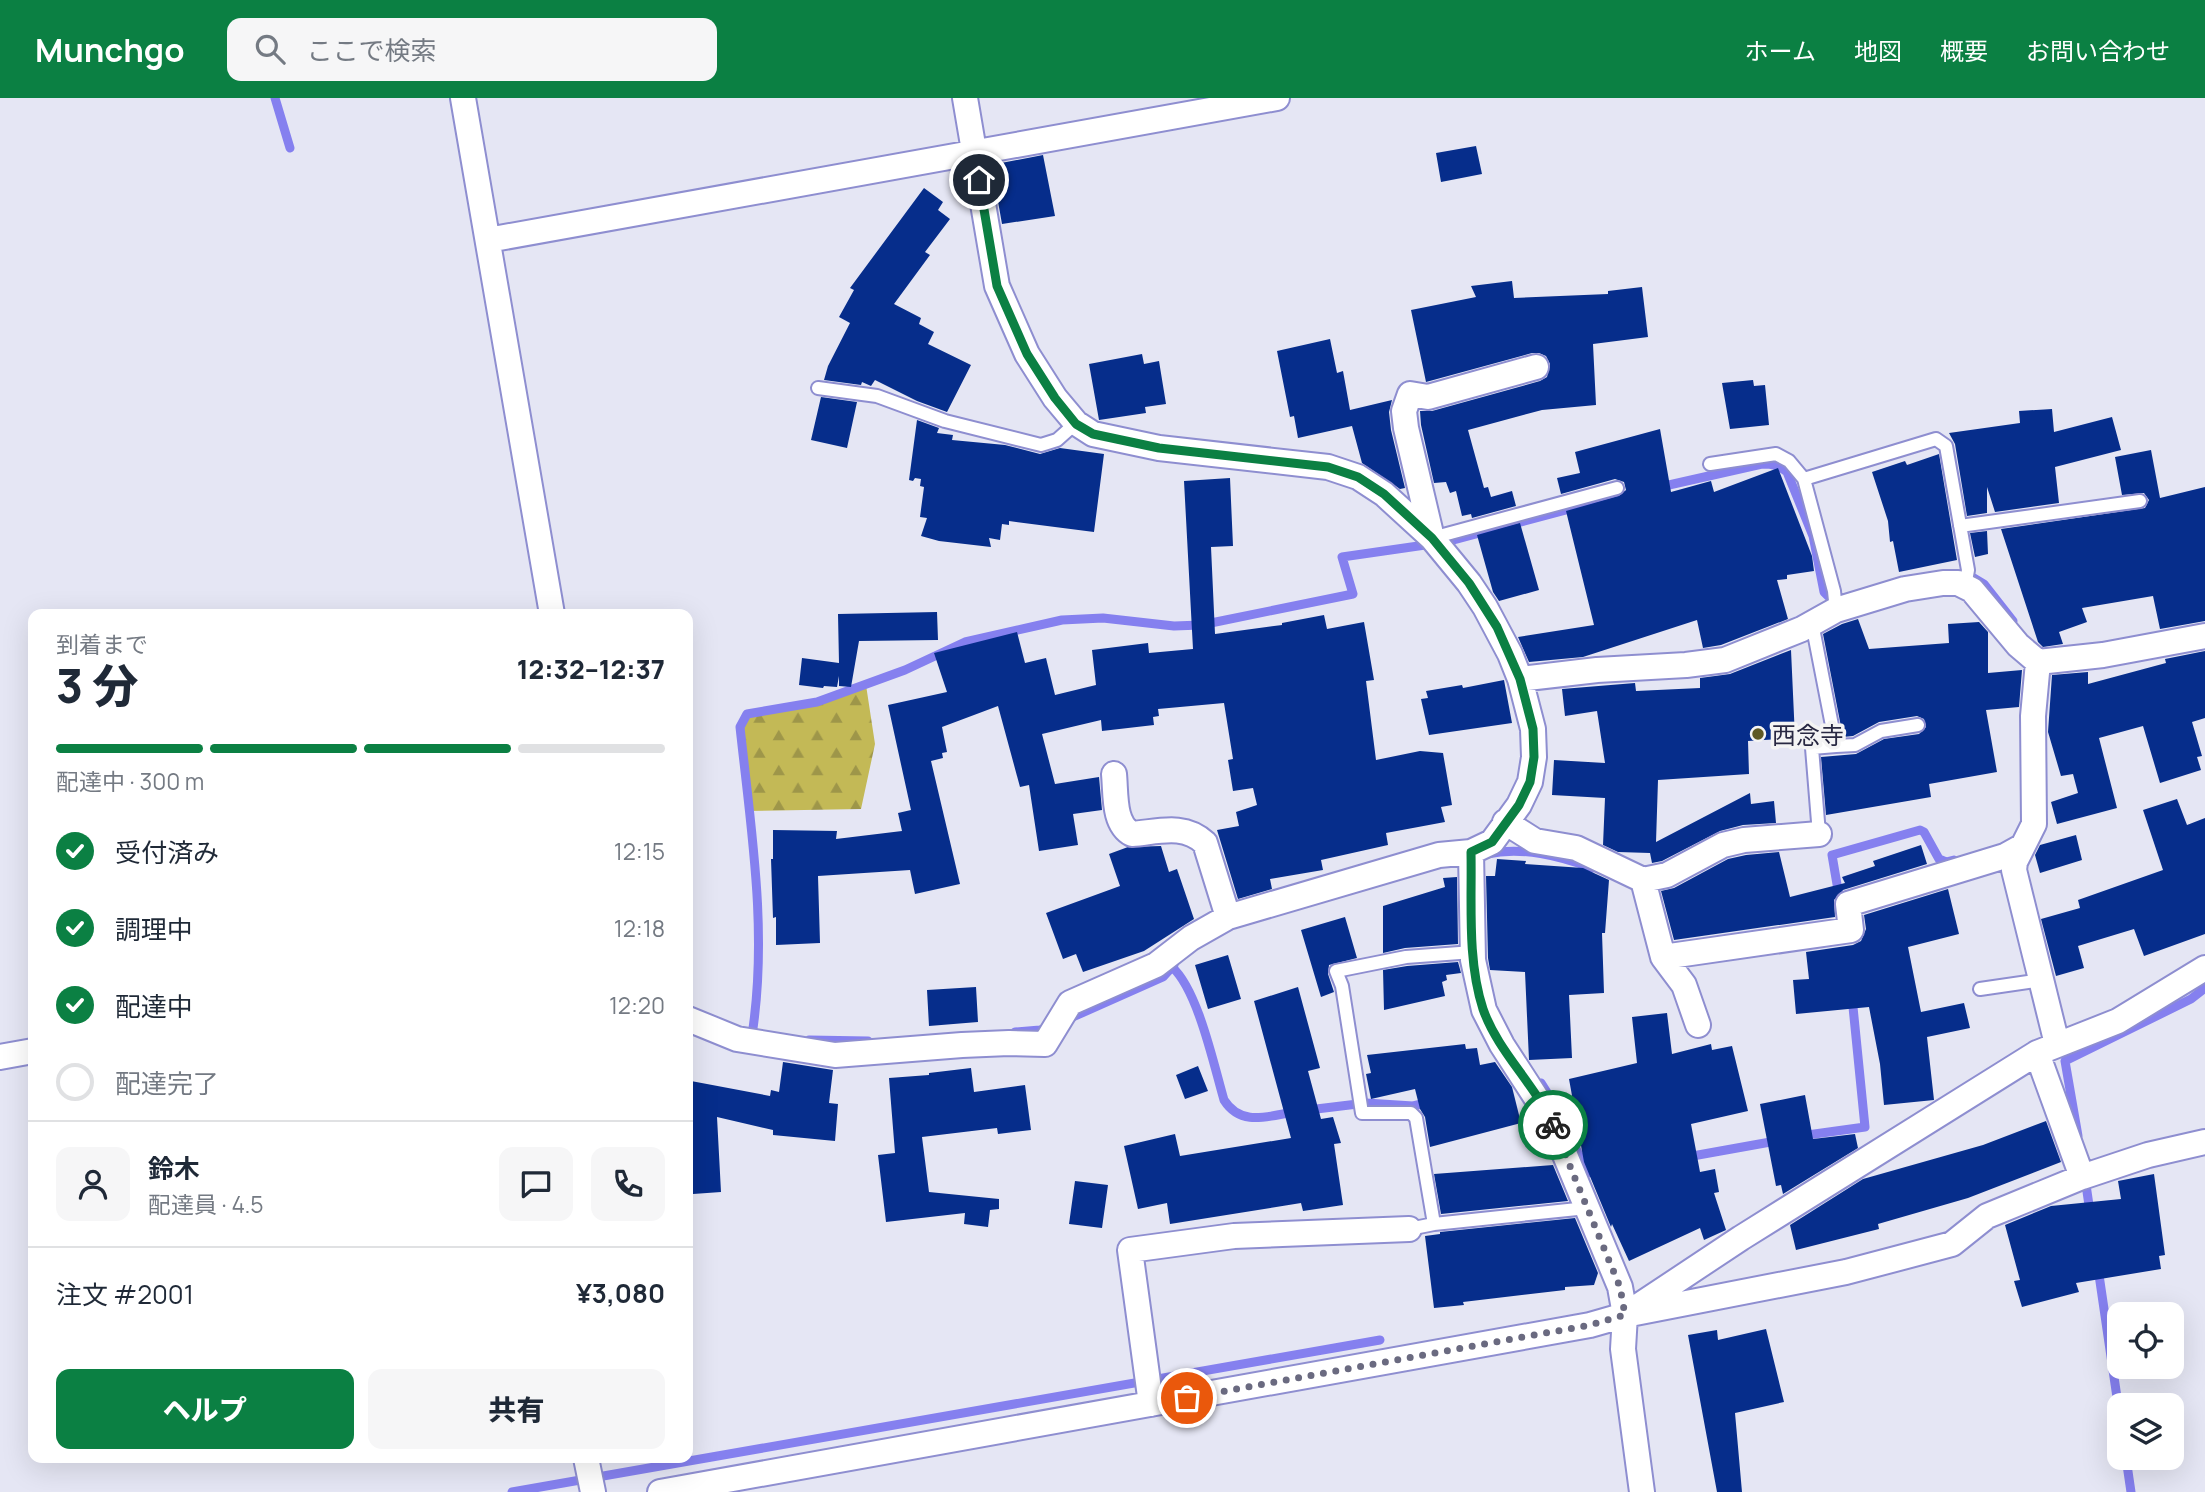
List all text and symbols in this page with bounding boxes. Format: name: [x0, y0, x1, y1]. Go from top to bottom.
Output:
search box: [227, 18, 717, 81]
text: Munchgo: [35, 27, 185, 72]
icon: search: [251, 30, 289, 68]
text: ここで検索: [307, 32, 437, 68]
text: ホーム: [1745, 34, 1816, 67]
text: 地図: [1854, 34, 1902, 67]
text: 概要: [1940, 34, 1988, 67]
text: お問い合わせ: [2026, 34, 2170, 67]
pin: [949, 150, 1009, 210]
icon: home: [960, 161, 998, 199]
text: 到着まで: [56, 628, 148, 660]
text: 12:32–12:37: [517, 651, 665, 687]
text: 3 分: [56, 654, 138, 717]
place label: 西念寺: [1772, 718, 1844, 751]
marker: 西念寺: [1750, 726, 1766, 742]
text: 配達中 · 300 m: [56, 765, 204, 797]
icon: check: [56, 832, 94, 870]
text: 受付済み: [115, 834, 219, 870]
text: 12:15: [614, 835, 665, 867]
icon: check: [56, 909, 94, 947]
text: 調理中: [115, 911, 193, 947]
text: 12:18: [614, 912, 665, 944]
icon: check: [56, 986, 94, 1024]
text: 配達中: [115, 988, 193, 1024]
text: 12:20: [609, 989, 665, 1021]
text: 配達完了: [115, 1065, 219, 1101]
courier: [1518, 1090, 1588, 1160]
icon: bike: [1534, 1106, 1572, 1144]
button: person: [56, 1147, 130, 1221]
button: chat: [499, 1147, 573, 1221]
button: phone: [591, 1147, 665, 1221]
text: 鈴木: [148, 1150, 200, 1186]
text: 配達員 · 4.5: [148, 1188, 264, 1220]
text: ¥3,080: [576, 1275, 665, 1311]
text: 注文 #2001: [56, 1276, 194, 1312]
map controls: [2107, 1302, 2184, 1470]
button: locate: [2107, 1302, 2184, 1379]
pin: [1157, 1368, 1217, 1428]
button: ヘルプ: [56, 1369, 354, 1449]
button: 共有: [368, 1369, 665, 1449]
icon: bag: [1168, 1379, 1206, 1417]
button: layers: [2107, 1393, 2184, 1470]

